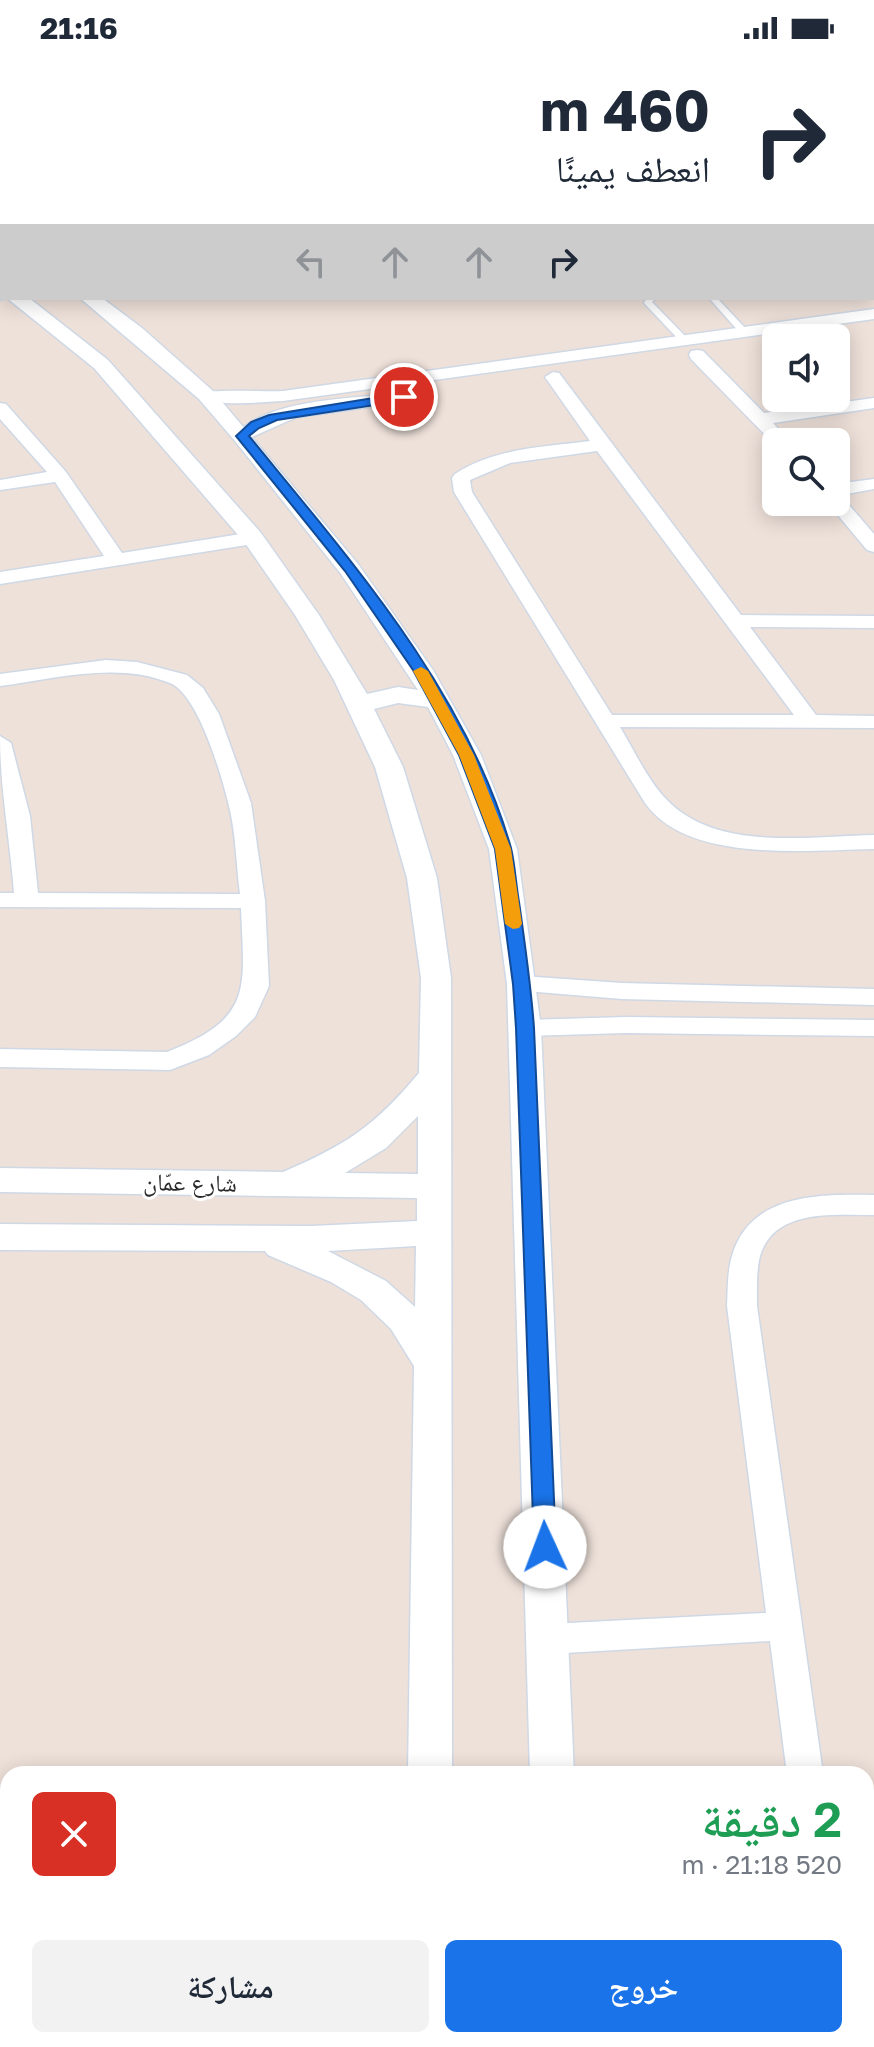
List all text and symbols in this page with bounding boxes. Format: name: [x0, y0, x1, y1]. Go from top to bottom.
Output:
text: 21:16: [40, 10, 118, 46]
text: 460 m: [540, 76, 710, 143]
icon: right: [738, 88, 842, 192]
text: انعطف يمينًا: [556, 147, 710, 190]
icon: left: [289, 240, 333, 284]
icon: ahead: [373, 240, 417, 284]
icon: ahead: [457, 240, 501, 284]
icon: right: [541, 240, 585, 284]
map controls: [762, 324, 850, 516]
button: sound: [762, 324, 850, 412]
pin: [370, 363, 438, 431]
icon: arrive: [382, 375, 426, 419]
button: search: [762, 428, 850, 516]
street label: شارع عمّان: [143, 1166, 237, 1199]
position arrow: [503, 1505, 587, 1589]
text: 2 دقيقة: [701, 1790, 842, 1848]
button: close: [32, 1792, 116, 1876]
text: 520 m · 21:18: [681, 1849, 842, 1880]
button: مشاركة: [32, 1940, 429, 2032]
button: خروج: [445, 1940, 842, 2032]

